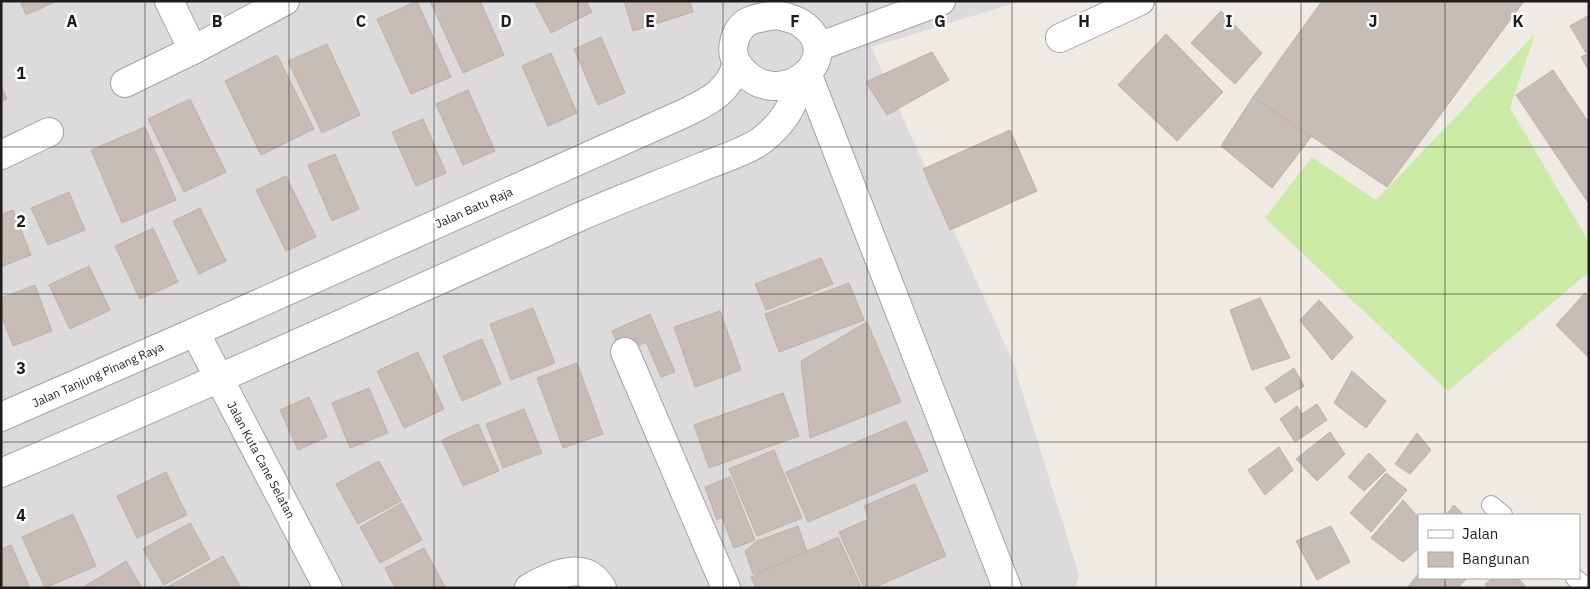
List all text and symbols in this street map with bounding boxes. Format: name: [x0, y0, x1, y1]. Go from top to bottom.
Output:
text: A: [67, 11, 78, 31]
text: B: [212, 11, 223, 31]
text: C: [356, 11, 366, 31]
text: D: [500, 11, 512, 31]
text: E: [645, 11, 655, 31]
text: F: [790, 11, 800, 31]
text: G: [934, 11, 946, 31]
text: H: [1078, 11, 1090, 31]
text: I: [1226, 11, 1233, 31]
text: J: [1369, 11, 1377, 31]
text: K: [1512, 11, 1524, 31]
text: 1: [16, 63, 26, 83]
street label: Jalan Batu Raja: [433, 184, 515, 231]
text: 2: [16, 211, 26, 231]
street label: Jalan Tanjung Pinang Raya: [30, 338, 166, 410]
text: 3: [16, 358, 26, 378]
street label: Jalan Kuta Cane Selatan: [224, 399, 299, 521]
text: 4: [16, 505, 26, 525]
legend: [1418, 514, 1580, 579]
text: Jalan: [1462, 524, 1498, 543]
text: Bangunan: [1462, 549, 1530, 568]

